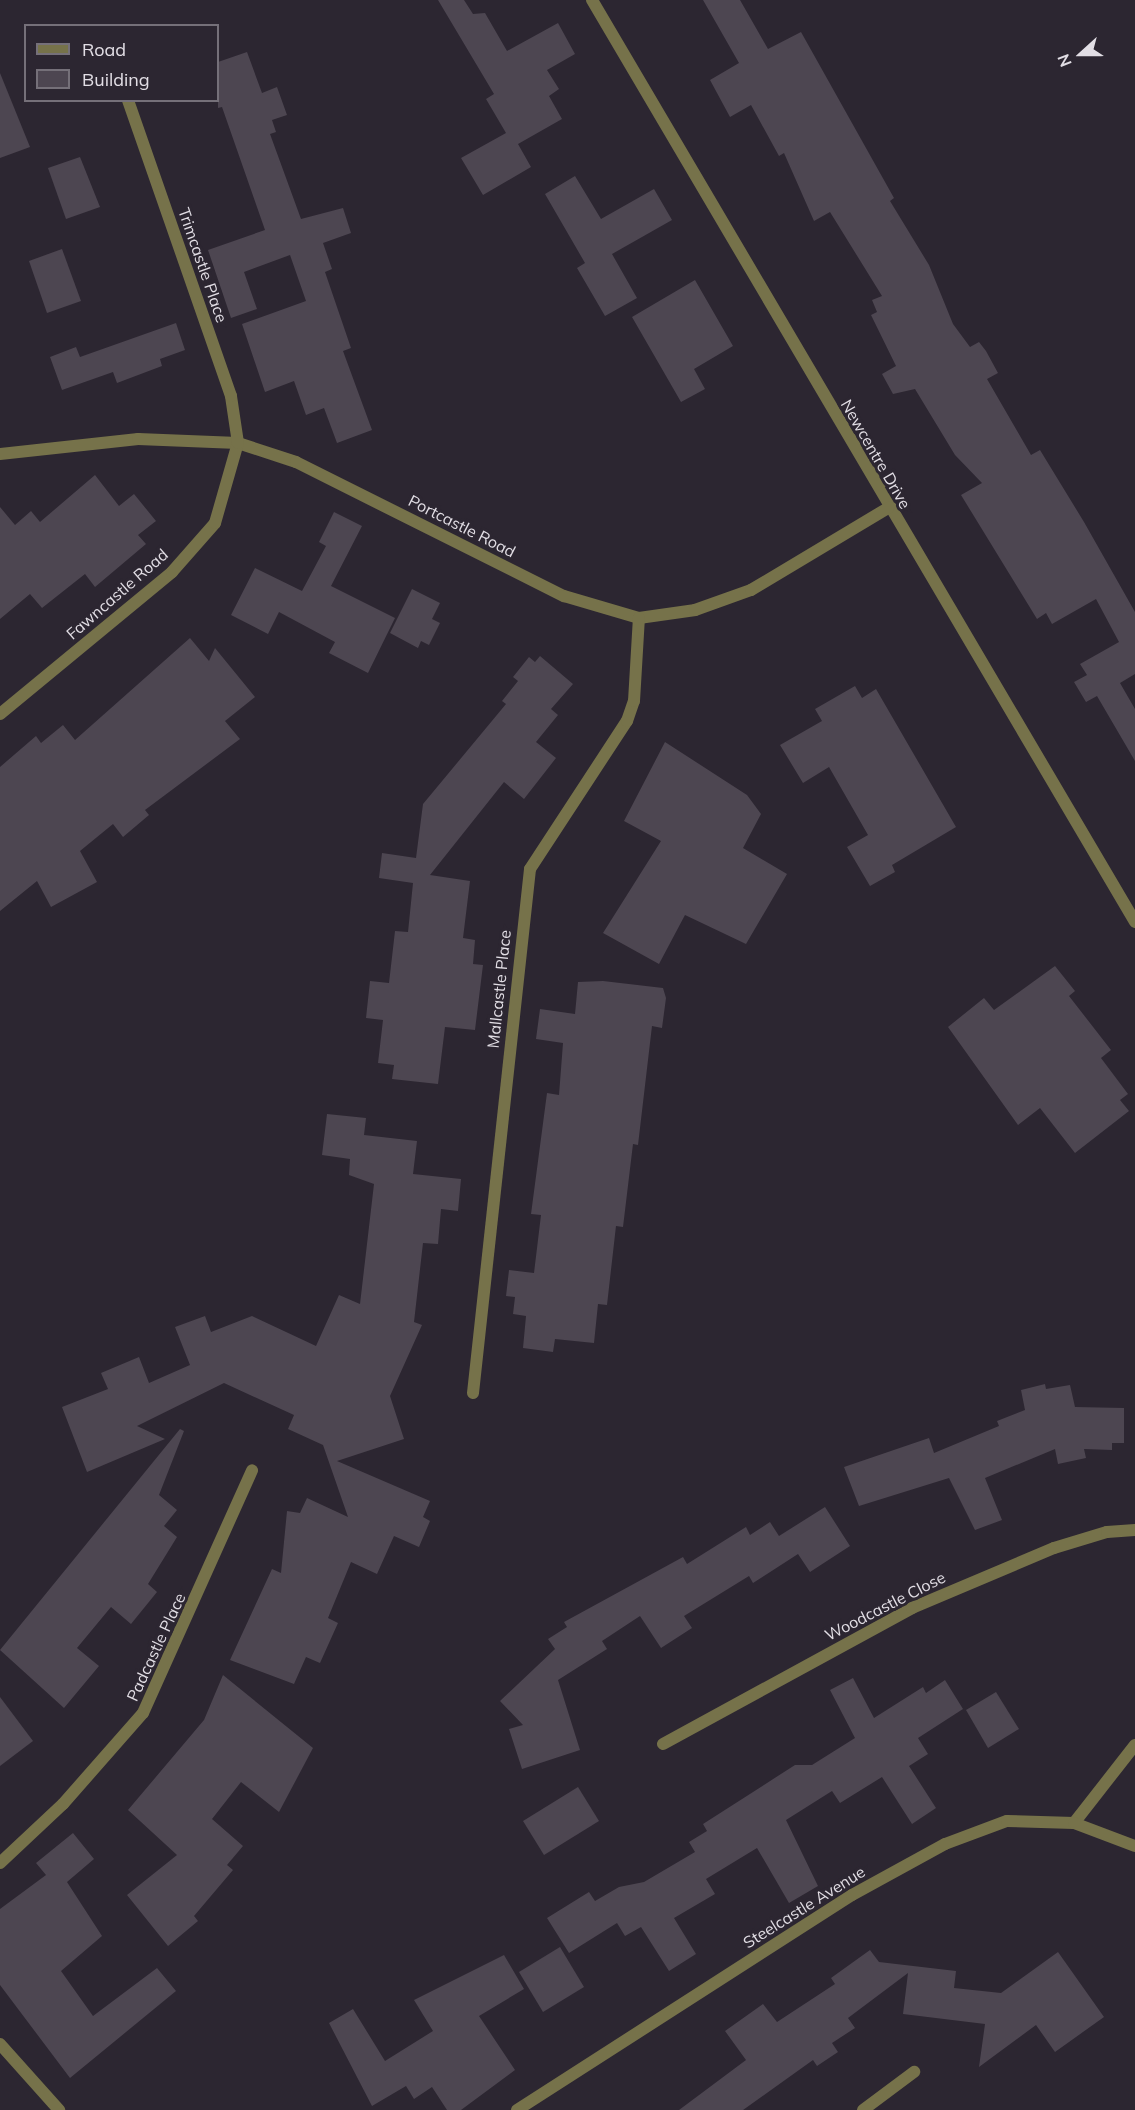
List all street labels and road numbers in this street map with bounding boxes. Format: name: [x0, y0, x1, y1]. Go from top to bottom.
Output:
street label: Trimcastle Place: [174, 205, 232, 325]
street label: Newcentre Drive: [837, 396, 915, 512]
street label: Portcastle Road: [405, 491, 519, 561]
street label: Fawncastle Road: [62, 545, 172, 643]
street label: Mallcastle Place: [483, 929, 515, 1049]
street label: Woodcastle Close: [821, 1567, 949, 1645]
street label: Padcastle Place: [123, 1590, 189, 1704]
street label: Steelcastle Avenue: [740, 1862, 868, 1952]

